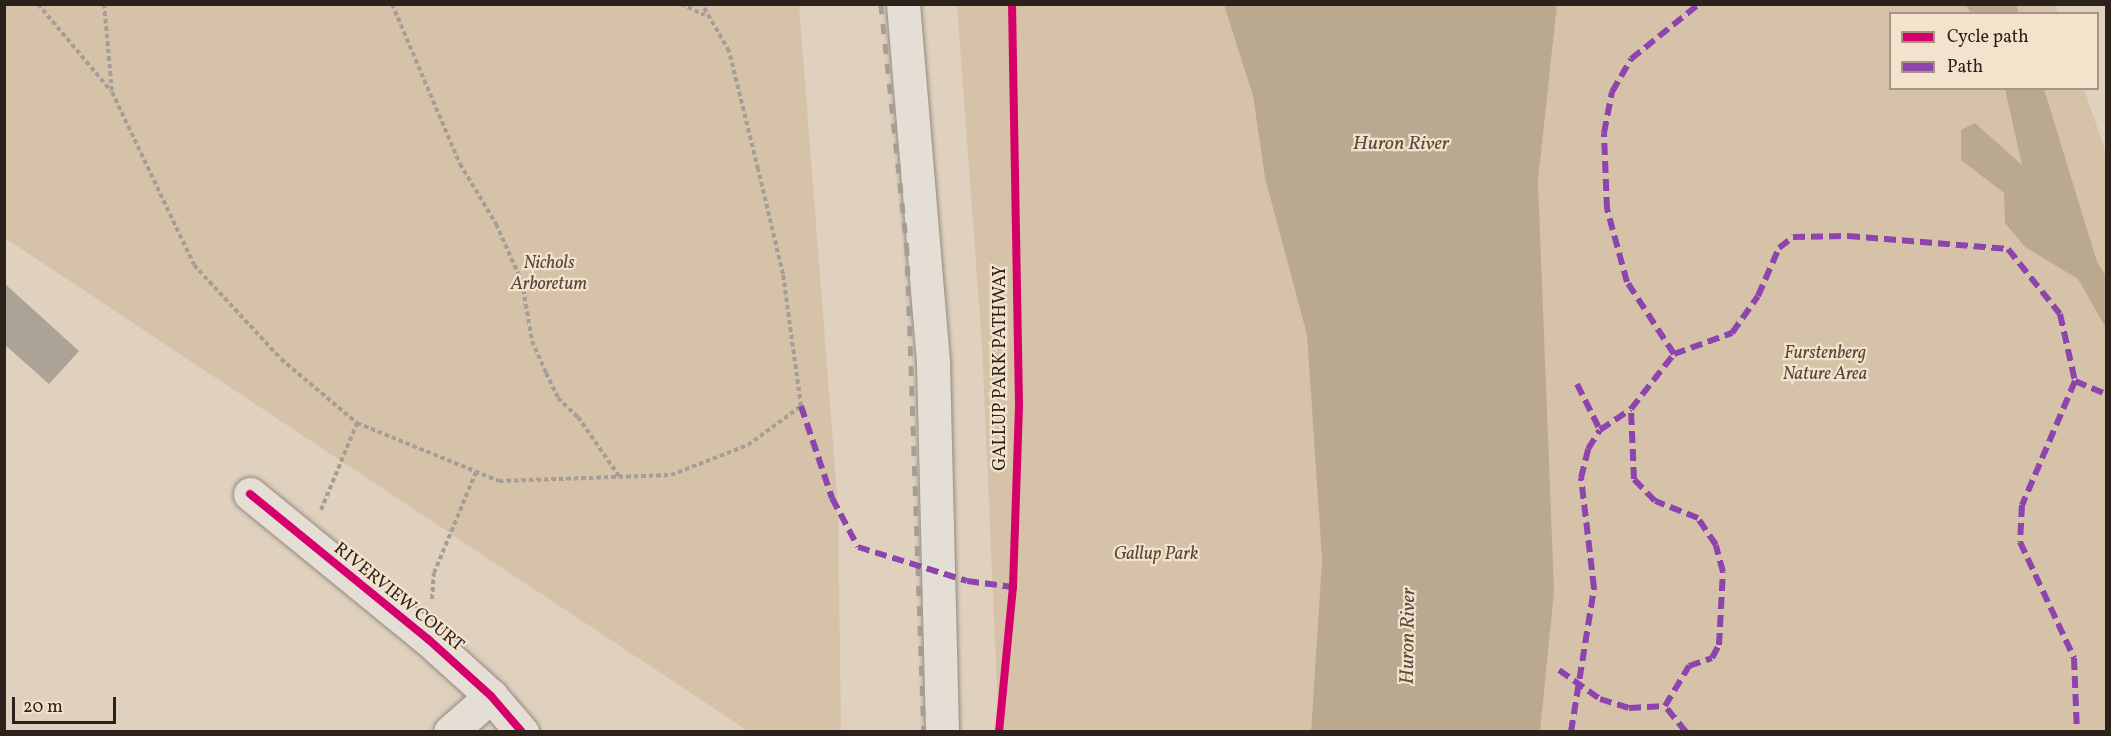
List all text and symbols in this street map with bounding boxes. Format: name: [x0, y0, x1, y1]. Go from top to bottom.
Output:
legend: [1889, 12, 2099, 90]
text: Cycle path: [1947, 25, 2029, 50]
text: Path: [1947, 55, 1983, 80]
water label: Huron River: [1353, 132, 1449, 156]
park label: Nichols Arboretum: [511, 254, 587, 296]
street label: GALLUP PARK PATHWAY: [990, 265, 1012, 471]
park label: Furstenberg Nature Area: [1783, 344, 1867, 386]
street label: RIVERVIEW COURT: [328, 539, 468, 657]
park label: Gallup Park: [1114, 544, 1198, 566]
water label: Huron River: [1396, 587, 1422, 685]
scale bar: [15, 685, 118, 723]
text: 20 m: [23, 695, 63, 720]

